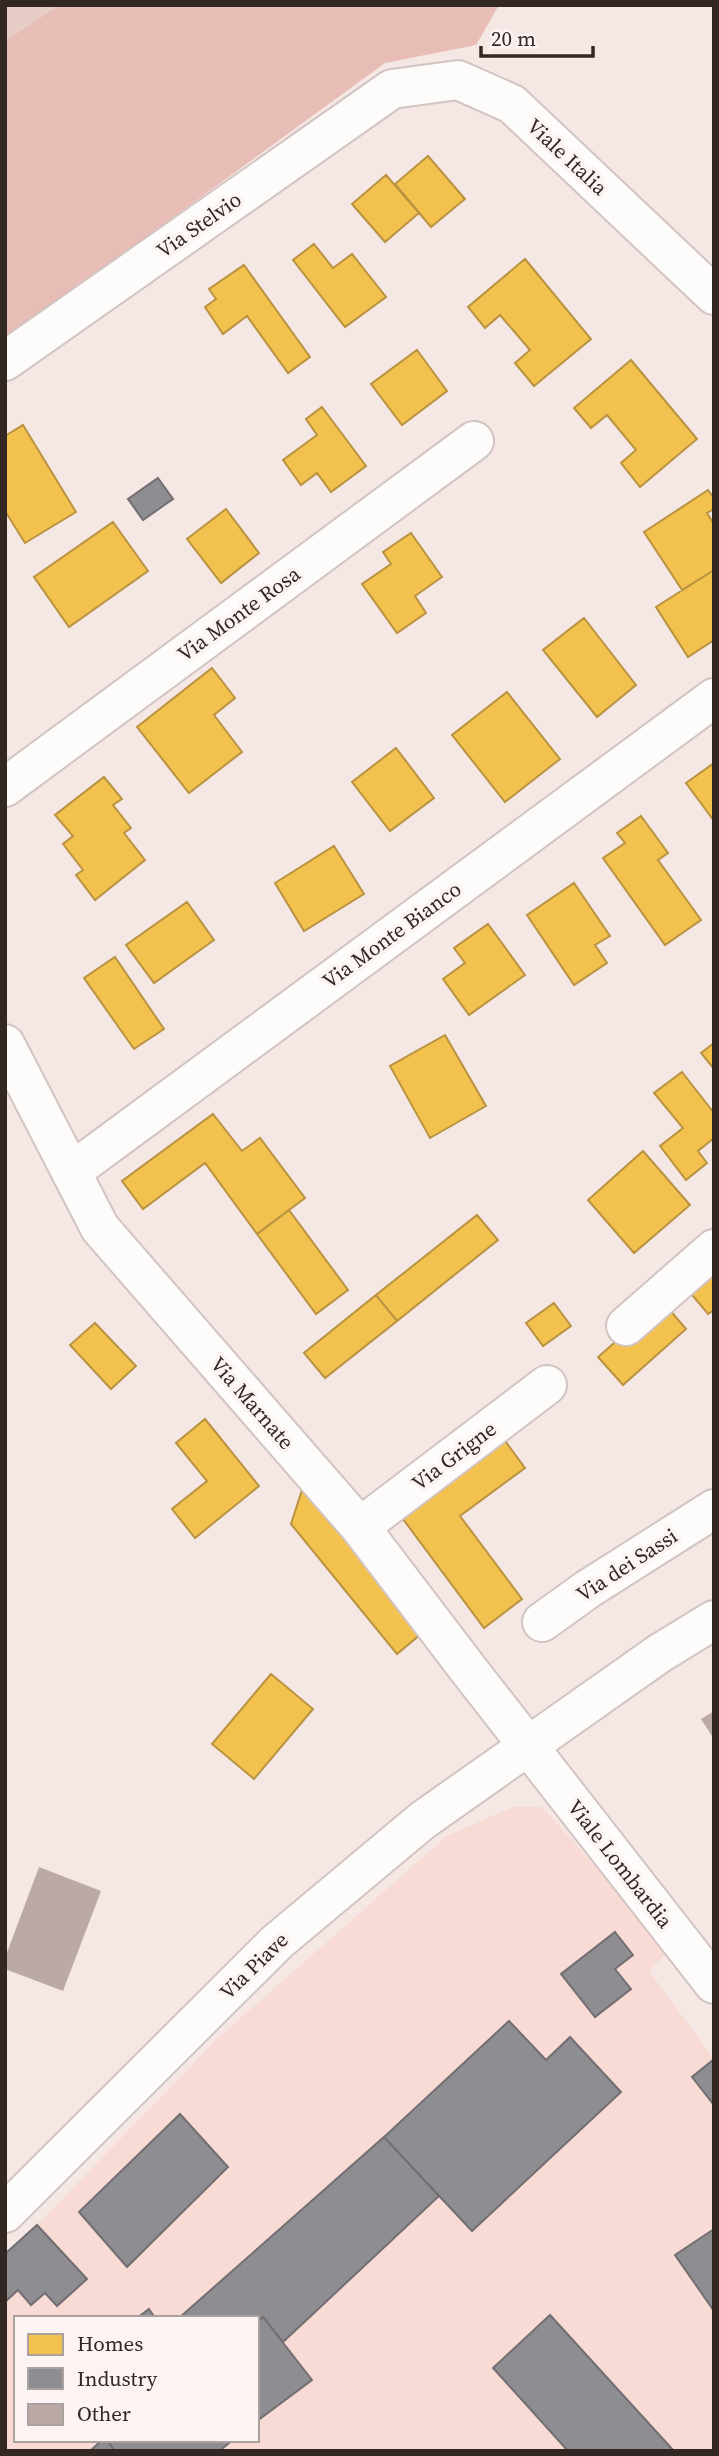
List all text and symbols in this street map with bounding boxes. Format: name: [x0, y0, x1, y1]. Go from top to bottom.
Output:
scale bar: [481, 14, 593, 58]
text: 20 m: [491, 24, 536, 53]
street label: Viale Italia: [521, 112, 614, 202]
street label: Via Stelvio: [150, 185, 247, 264]
street label: Via Monte Rosa: [171, 559, 306, 668]
street label: Via Monte Bianco: [316, 874, 467, 995]
street label: Via Marnate: [204, 1350, 301, 1455]
street label: Via Grigne: [405, 1414, 502, 1497]
street label: Via dei Sassi: [571, 1521, 683, 1608]
street label: Viale Lombardia: [561, 1793, 680, 1934]
street label: Via Piave: [213, 1926, 294, 2006]
legend: [14, 2316, 259, 2442]
text: Homes: [77, 2329, 143, 2358]
text: Industry: [77, 2364, 157, 2393]
text: Other: [77, 2399, 131, 2428]

